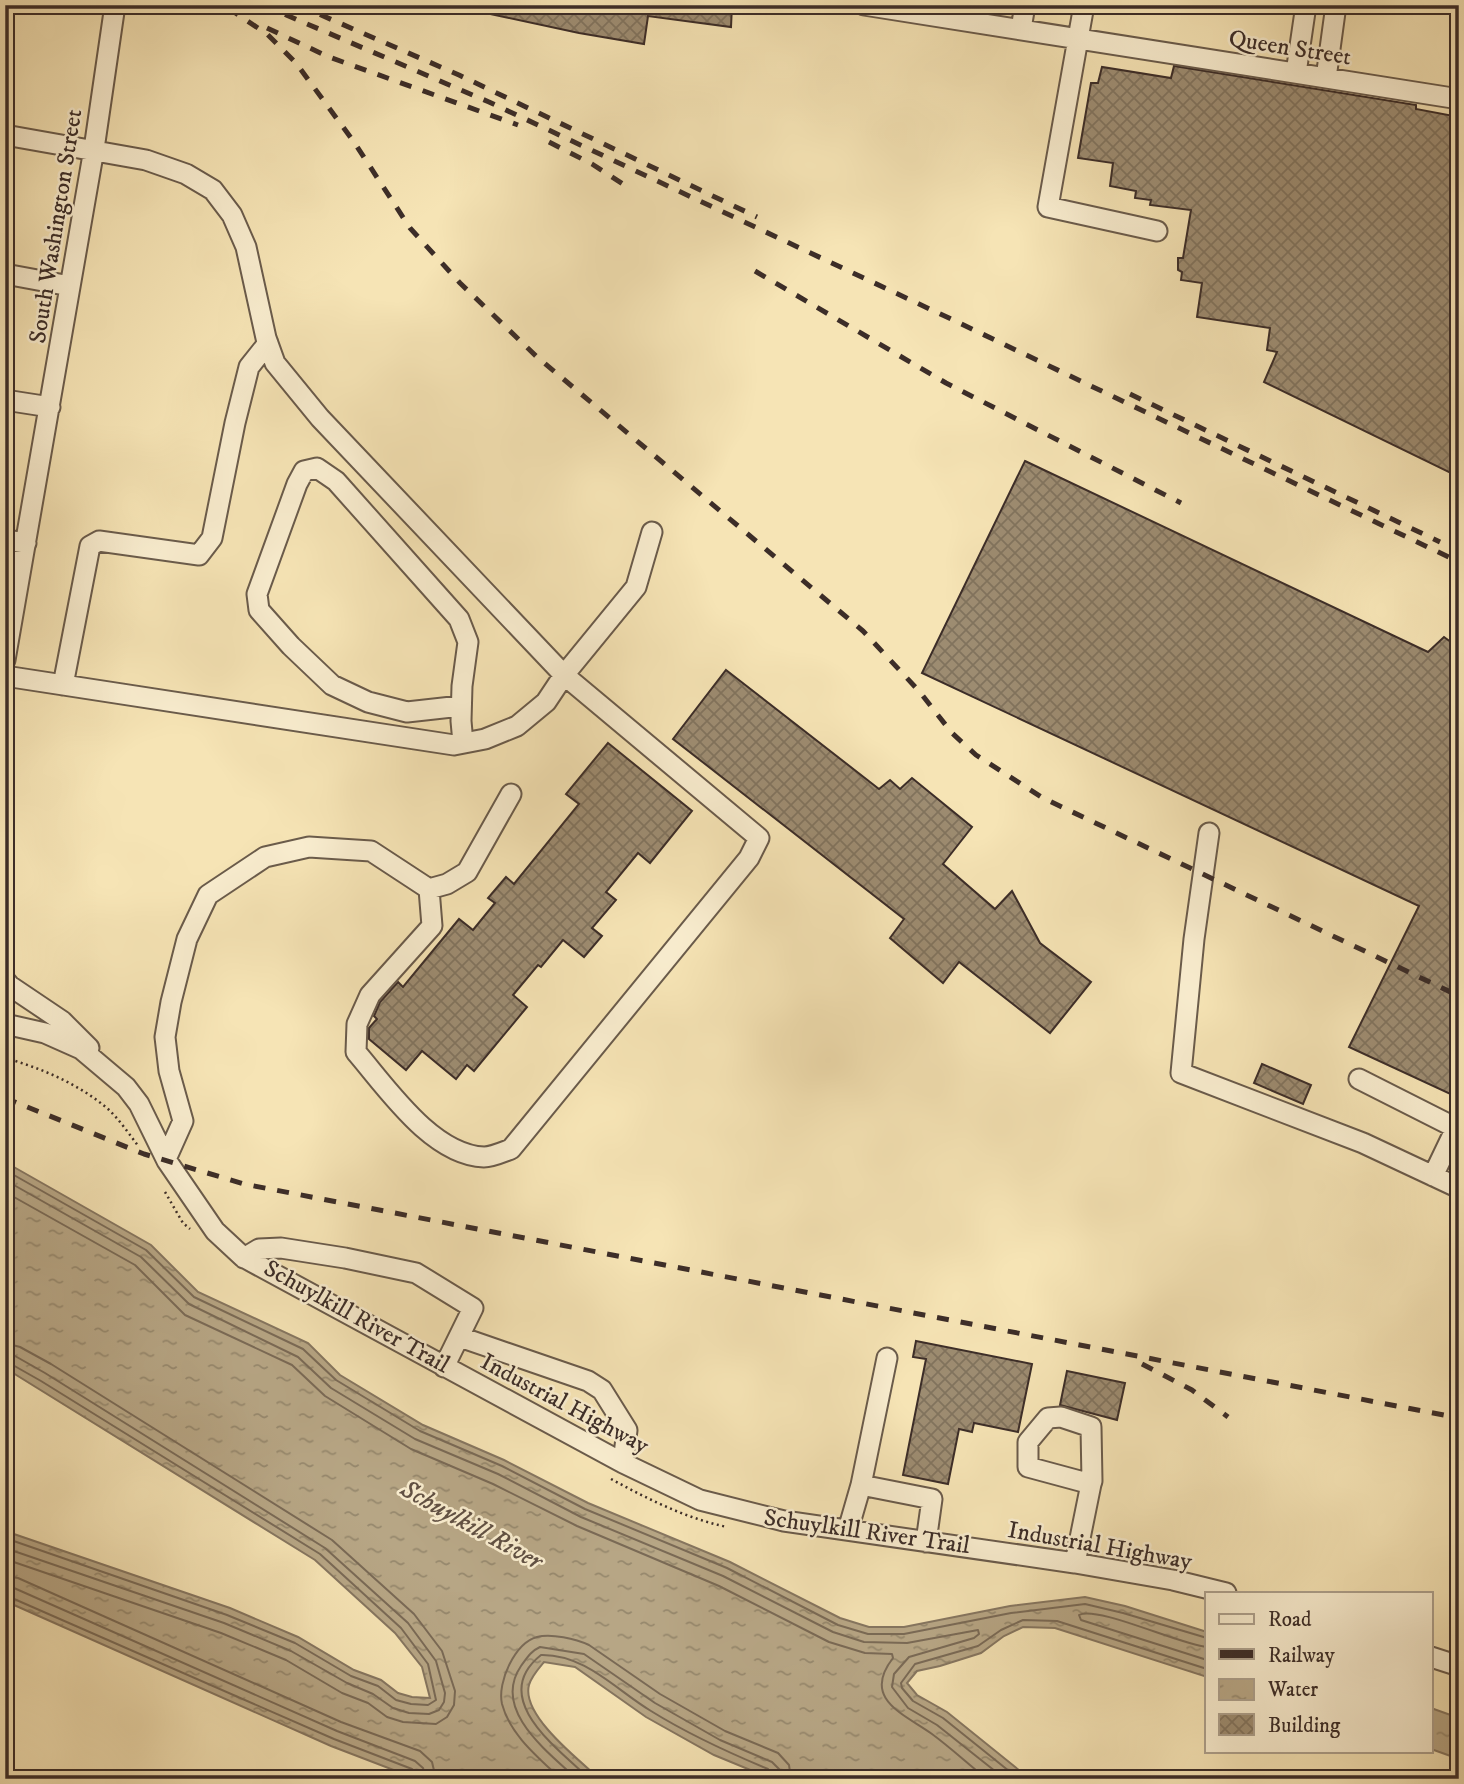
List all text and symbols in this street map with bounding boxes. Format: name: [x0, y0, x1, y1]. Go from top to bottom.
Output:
street label: Queen Street: [1226, 23, 1354, 73]
street label: South Washington Street: [23, 107, 89, 345]
street label: Schuylkill River Trail: [258, 1253, 455, 1381]
street label: Industrial Highway: [475, 1347, 654, 1461]
water label: Schuylkill River: [394, 1472, 550, 1579]
street label: Schuylkill River Trail: [762, 1503, 973, 1561]
street label: Industrial Highway: [1005, 1515, 1195, 1577]
legend: [1205, 1592, 1432, 1752]
text: Road: [1268, 1607, 1312, 1633]
text: Railway: [1268, 1643, 1336, 1669]
text: Water: [1267, 1677, 1318, 1703]
text: Building: [1268, 1713, 1341, 1739]

